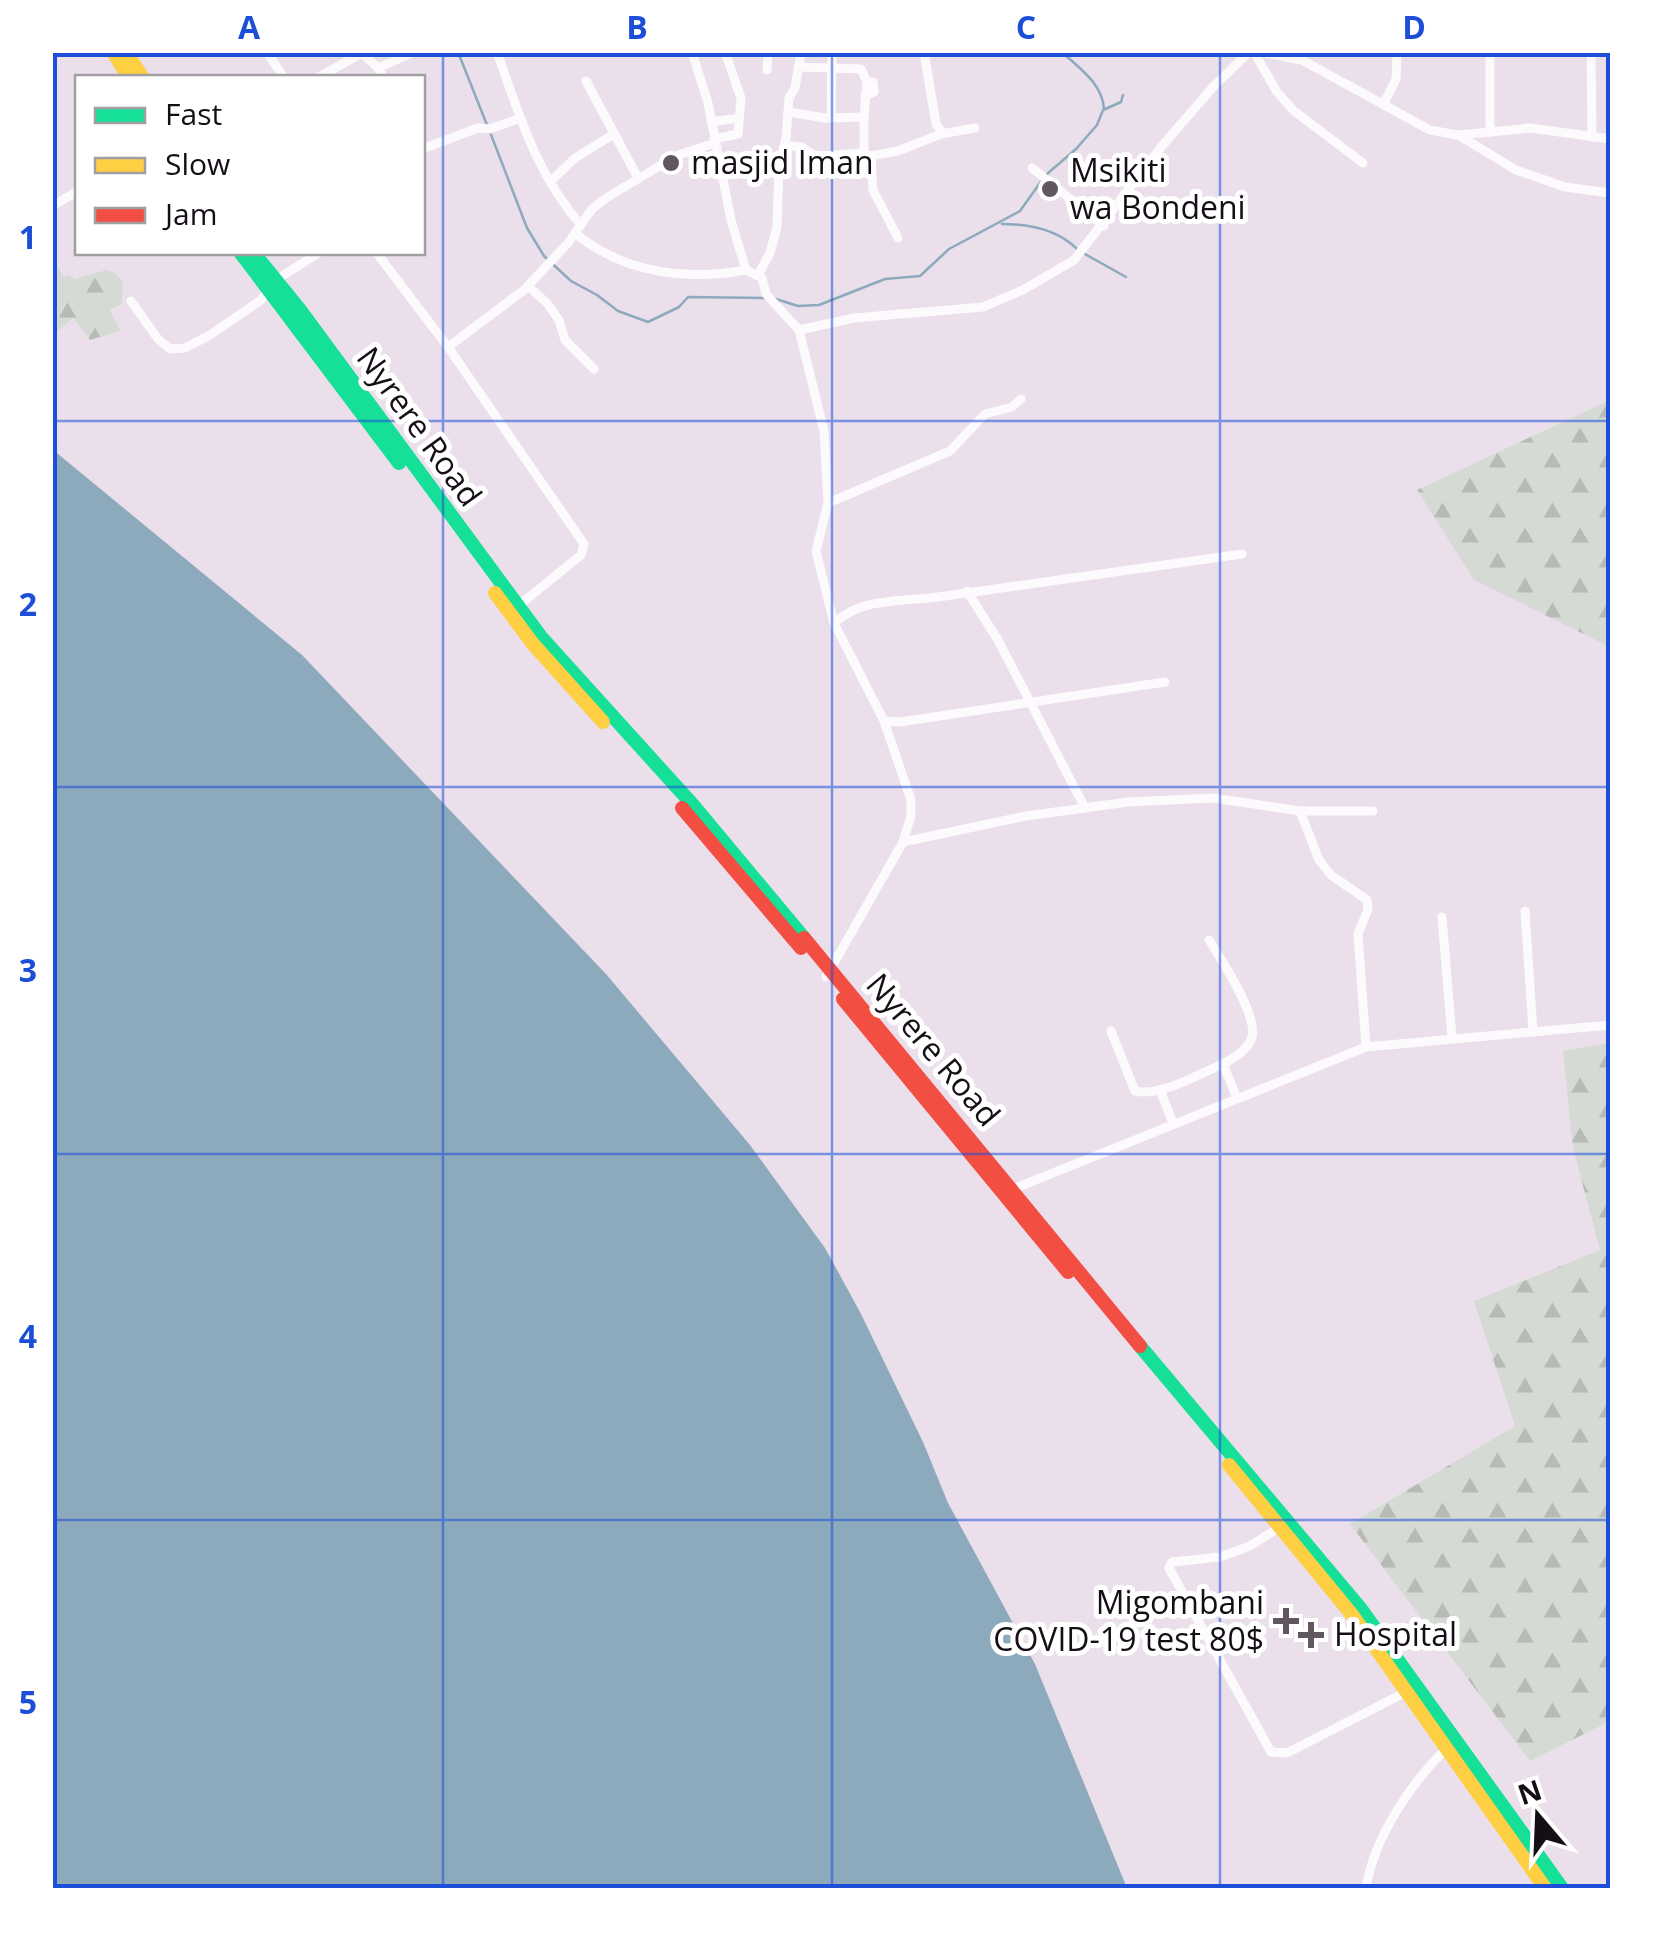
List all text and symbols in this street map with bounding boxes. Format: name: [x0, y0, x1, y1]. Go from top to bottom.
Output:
text: A: [238, 5, 261, 48]
text: B: [626, 5, 648, 48]
text: C: [1016, 5, 1036, 48]
text: D: [1402, 5, 1426, 48]
legend: [75, 75, 425, 255]
text: Fast: [165, 93, 222, 134]
place label: masjid Iman: [691, 140, 874, 183]
text: Slow: [165, 143, 230, 184]
place label: Msikiti wa Bondeni: [1070, 148, 1246, 228]
marker: masjid Iman: [660, 152, 682, 174]
marker: Msikiti wa Bondeni: [1039, 178, 1061, 200]
text: Jam: [162, 193, 218, 234]
text: 1: [19, 215, 37, 258]
street label: Nyrere Road: [348, 338, 493, 514]
text: 2: [19, 582, 37, 625]
text: 3: [19, 948, 37, 991]
street label: Nyrere Road: [858, 964, 1011, 1134]
text: 4: [19, 1314, 37, 1357]
place label: Migombani COVID-19 test 80$: [993, 1580, 1264, 1660]
marker: Migombani COVID-19 test 80$: [1273, 1608, 1299, 1634]
place label: Hospital: [1334, 1612, 1457, 1655]
marker: Hospital: [1298, 1622, 1324, 1648]
text: 5: [19, 1680, 37, 1723]
north arrow: [1488, 1766, 1588, 1866]
text: N: [1513, 1770, 1546, 1813]

